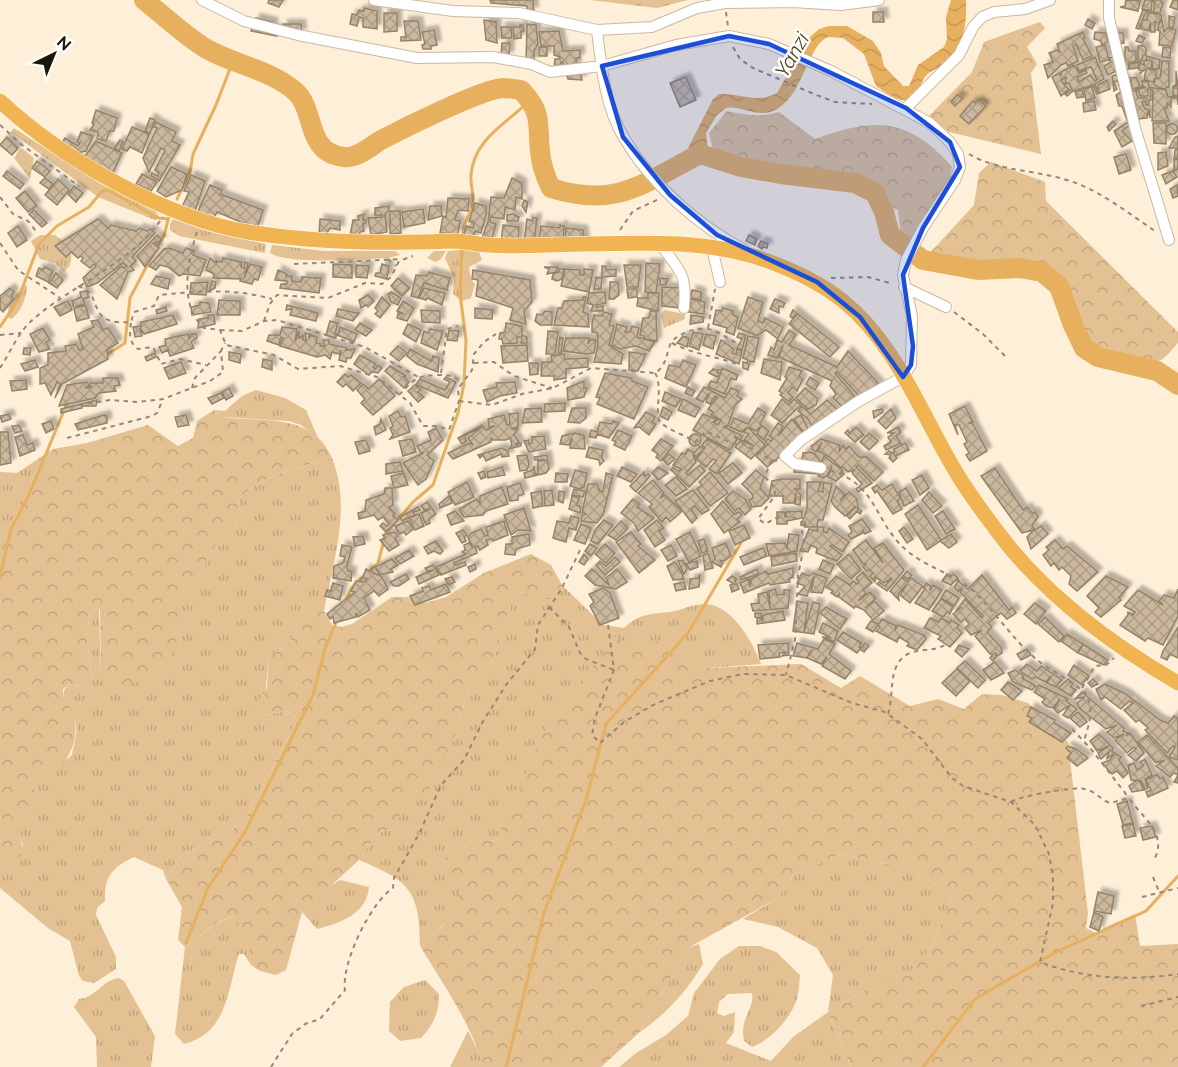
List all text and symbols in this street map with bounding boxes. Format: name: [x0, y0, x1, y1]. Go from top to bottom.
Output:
north arrow: [24, 24, 84, 84]
water label: Yanzi: [770, 28, 815, 81]
text: N: [53, 32, 75, 55]

